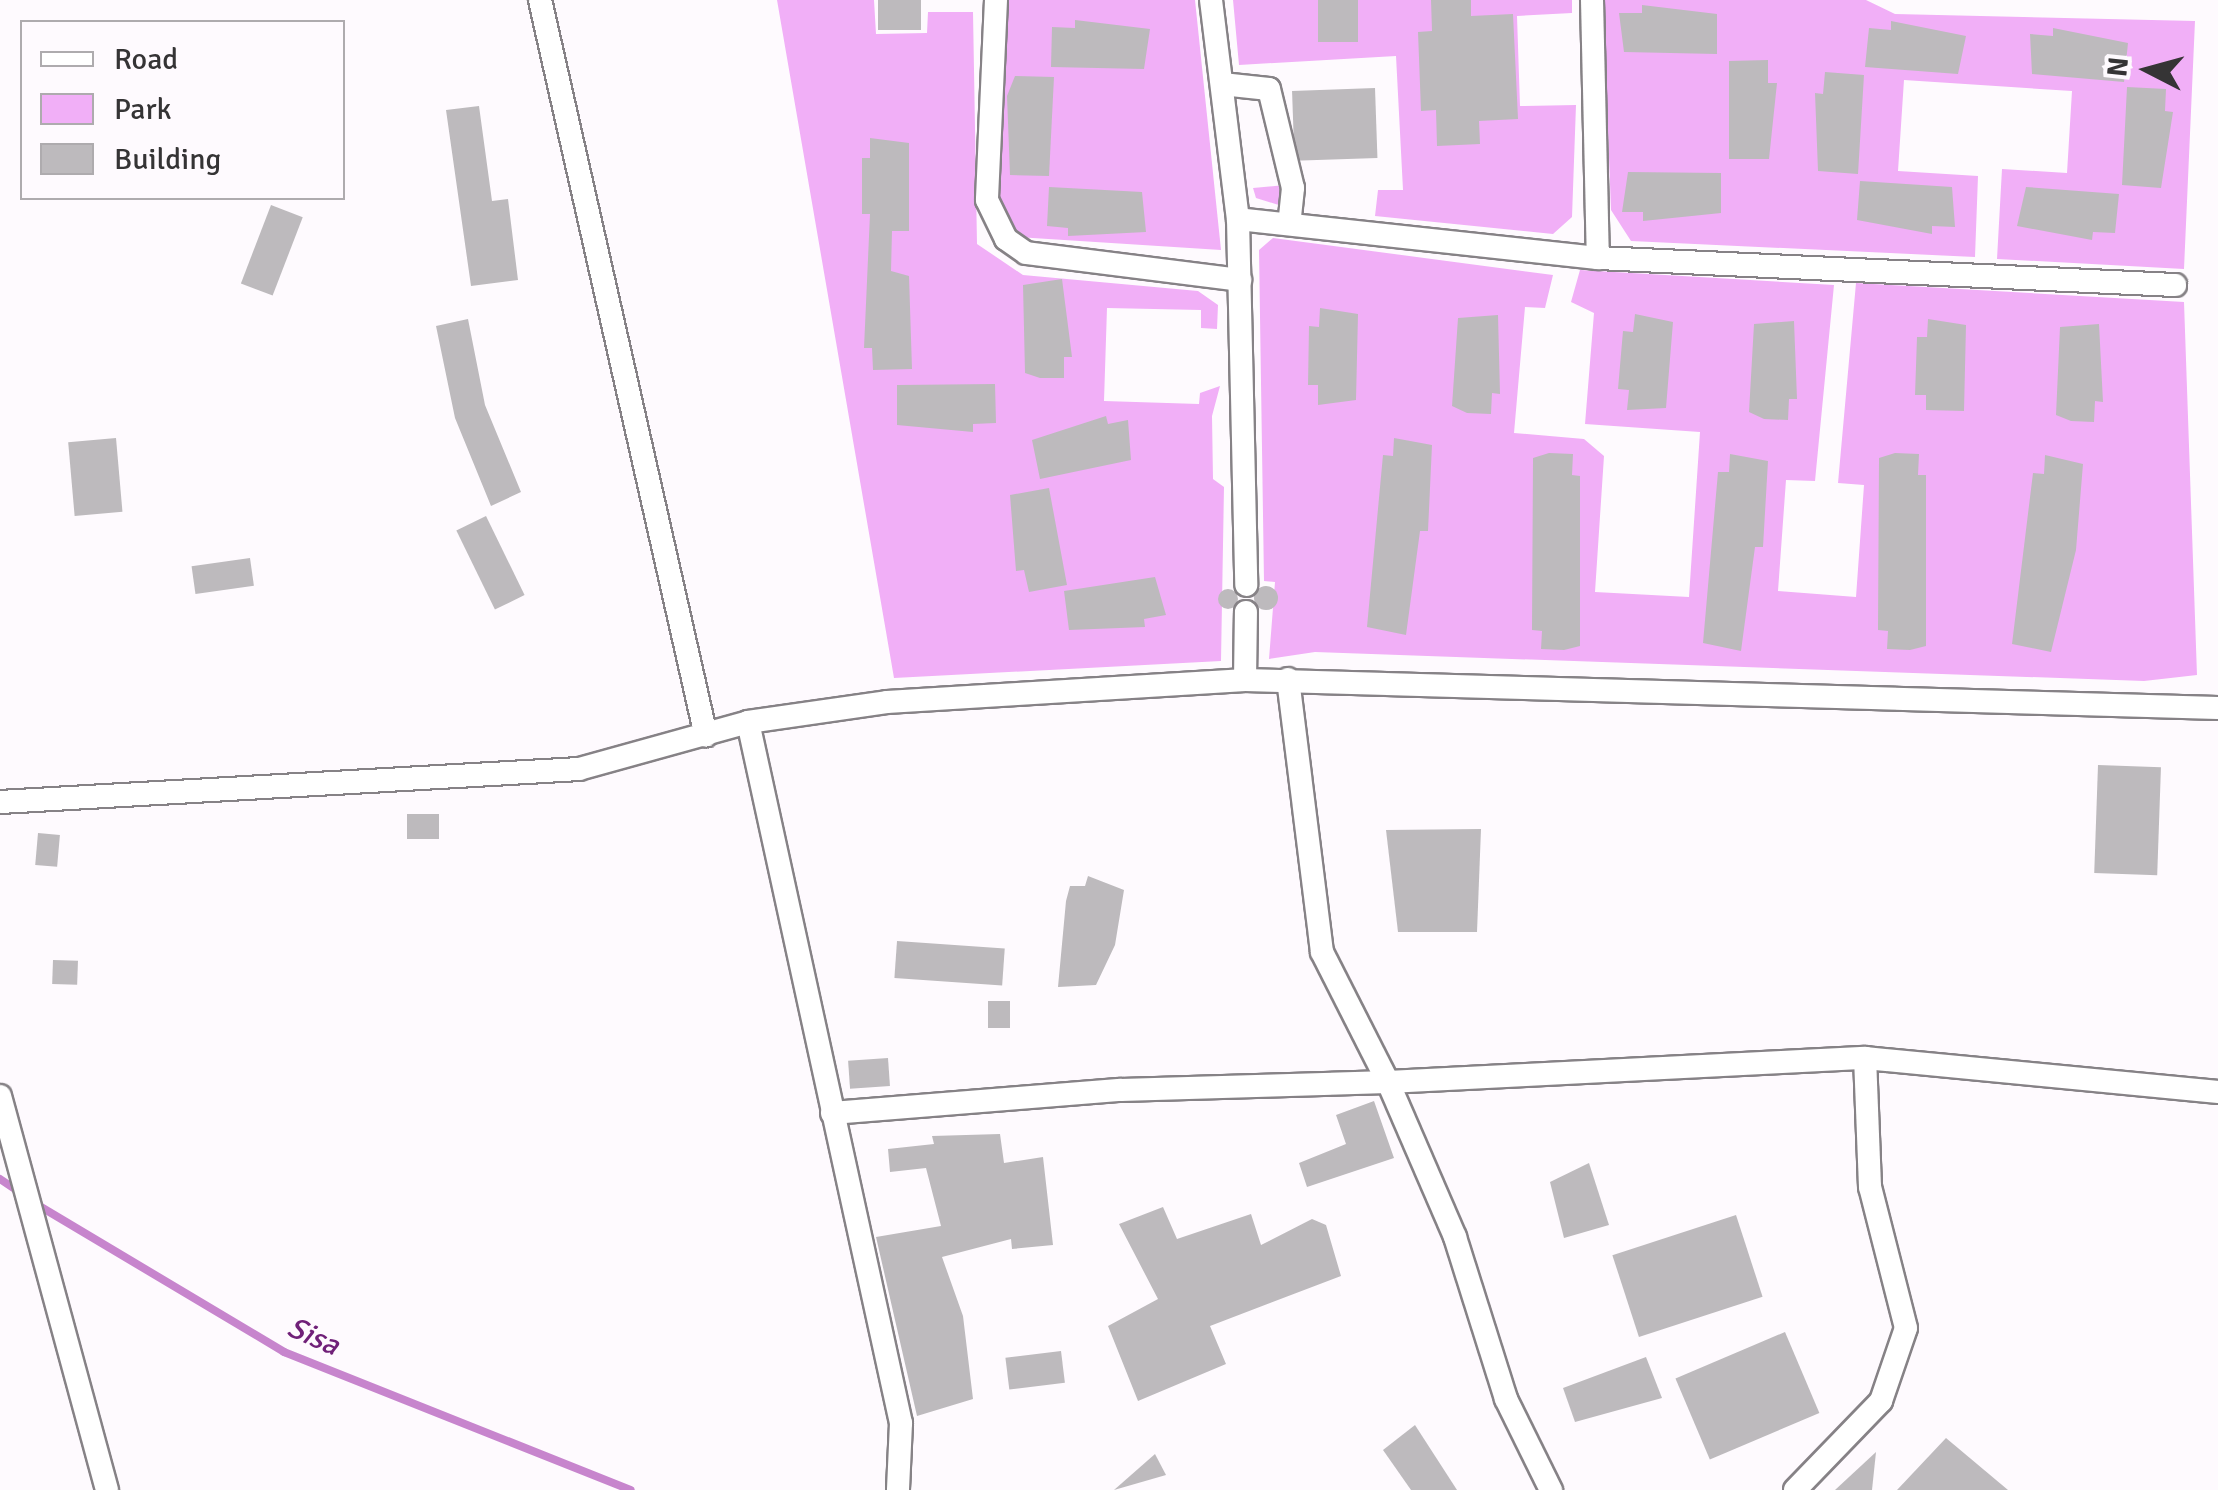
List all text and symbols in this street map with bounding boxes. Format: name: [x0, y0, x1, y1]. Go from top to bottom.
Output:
legend: [20, 20, 345, 200]
north arrow: [2098, 20, 2198, 120]
text: Road: [114, 41, 178, 78]
text: N: [2100, 55, 2136, 78]
text: Park: [114, 91, 172, 128]
text: Building: [114, 141, 221, 178]
water label: Sisa: [281, 1310, 345, 1364]

